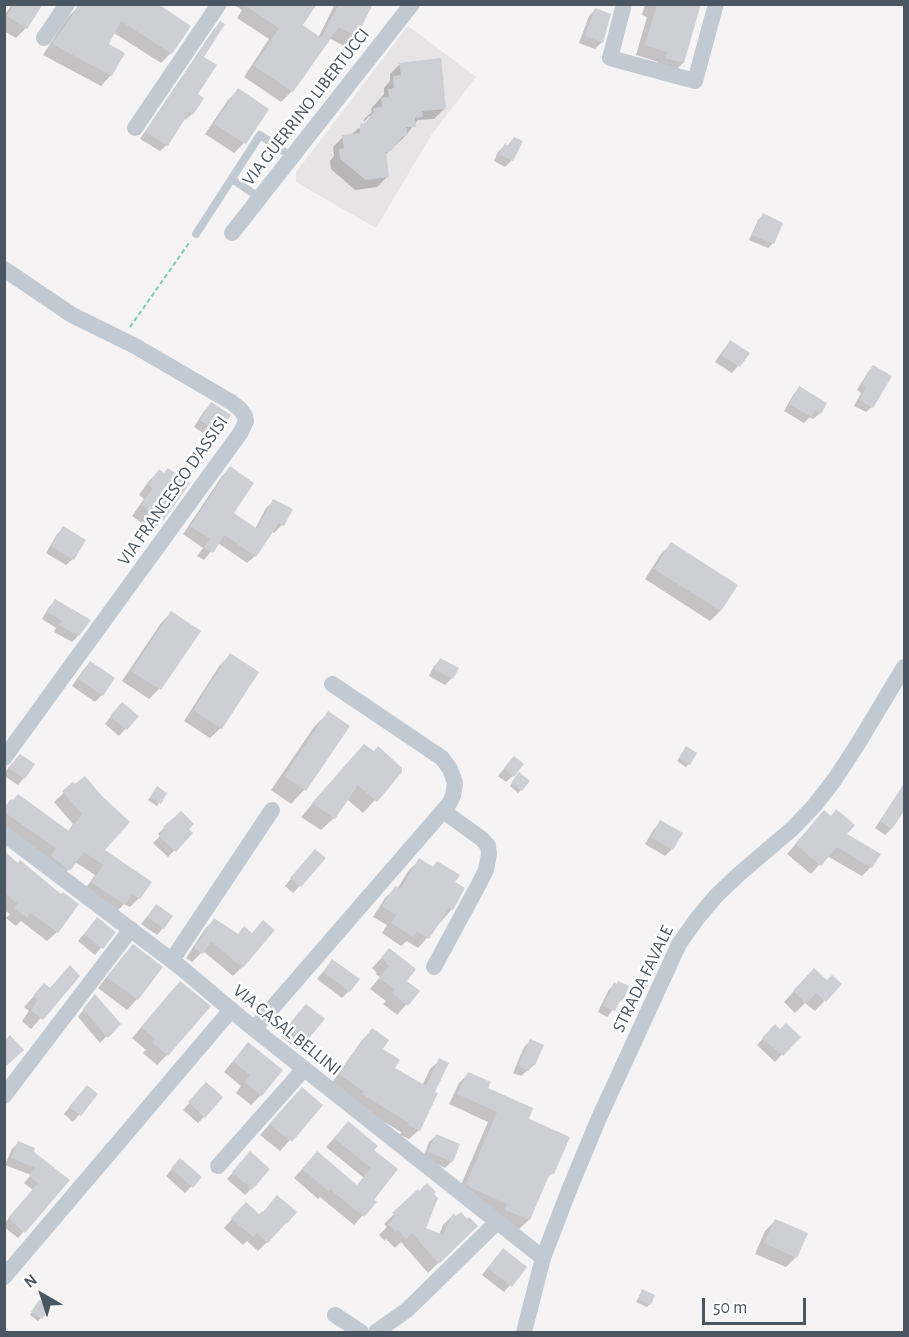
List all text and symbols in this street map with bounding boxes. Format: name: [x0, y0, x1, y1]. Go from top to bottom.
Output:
street label: VIA GUERRINO LIBERTUCCI: [238, 24, 374, 190]
street label: VIA FRANCESCO D'ASSISI: [113, 412, 233, 570]
street label: STRADA FAVALE: [608, 922, 678, 1036]
street label: VIA CASAL BELLINI: [229, 980, 345, 1080]
north arrow: [12, 1265, 72, 1325]
text: N: [21, 1271, 40, 1291]
scale bar: [705, 1286, 808, 1324]
text: 50 m: [713, 1299, 747, 1317]

